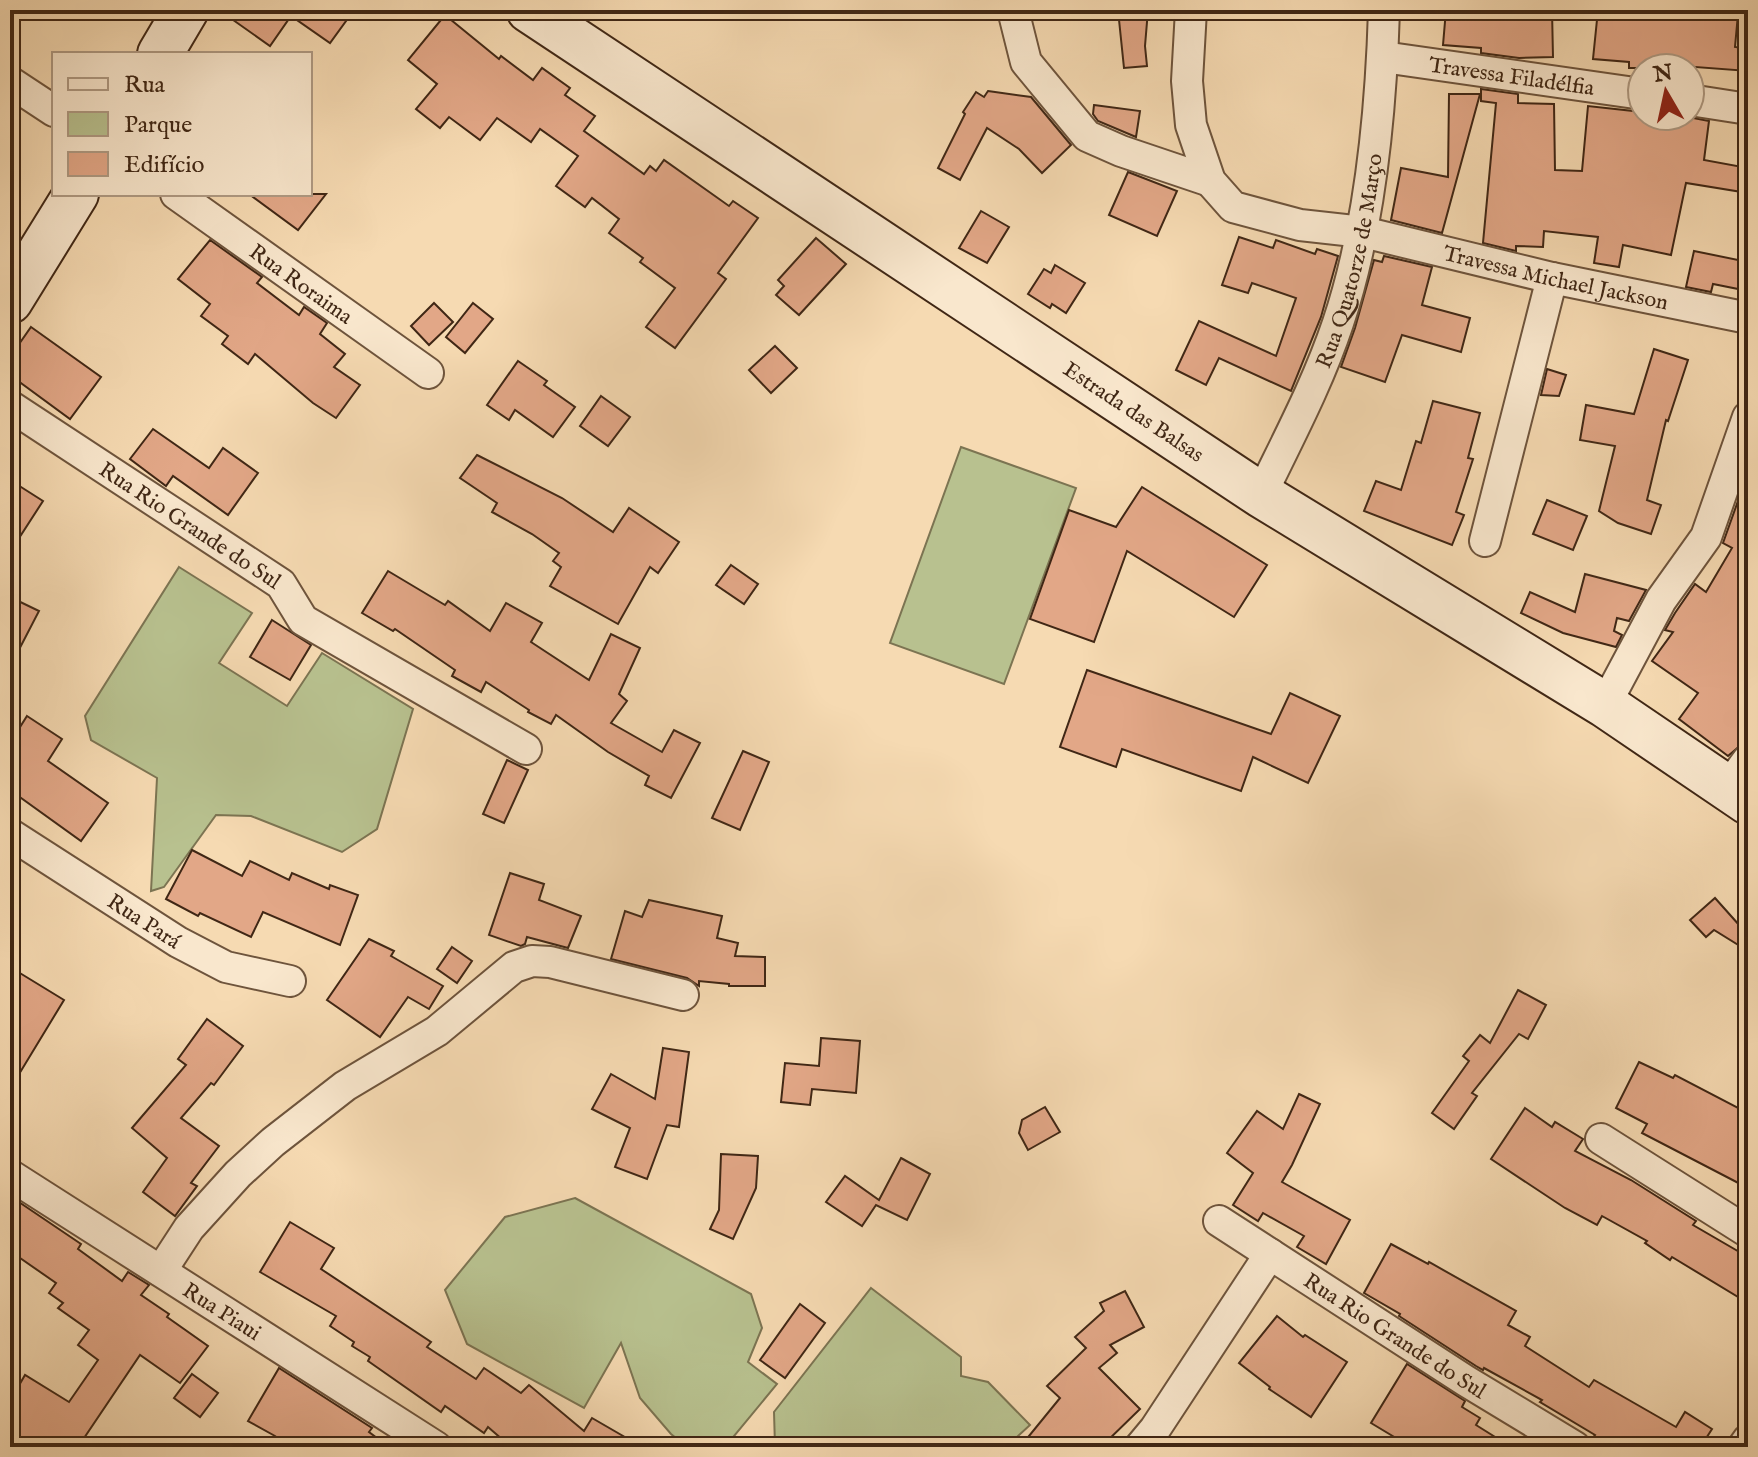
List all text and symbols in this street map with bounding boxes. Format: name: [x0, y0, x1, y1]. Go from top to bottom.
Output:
legend: [52, 52, 312, 196]
street label: Travessa Filadélfia: [1427, 52, 1596, 103]
north arrow: [1626, 52, 1706, 132]
text: N: [1651, 59, 1675, 90]
text: Rua: [124, 70, 166, 101]
text: Parque: [124, 110, 192, 141]
text: Edifício: [124, 150, 204, 181]
street label: Rua Quatorze de Março: [1311, 152, 1390, 373]
street label: Rua Roraima: [243, 238, 358, 331]
street label: Travessa Michael Jackson: [1440, 240, 1671, 317]
street label: Estrada das Balsas: [1057, 356, 1209, 469]
street label: Rua Rio Grande do Sul: [93, 456, 286, 596]
street label: Rua Pará: [101, 888, 186, 956]
street label: Rua Rio Grande do Sul: [1298, 1267, 1491, 1406]
street label: Rua Piaui: [177, 1277, 266, 1348]

